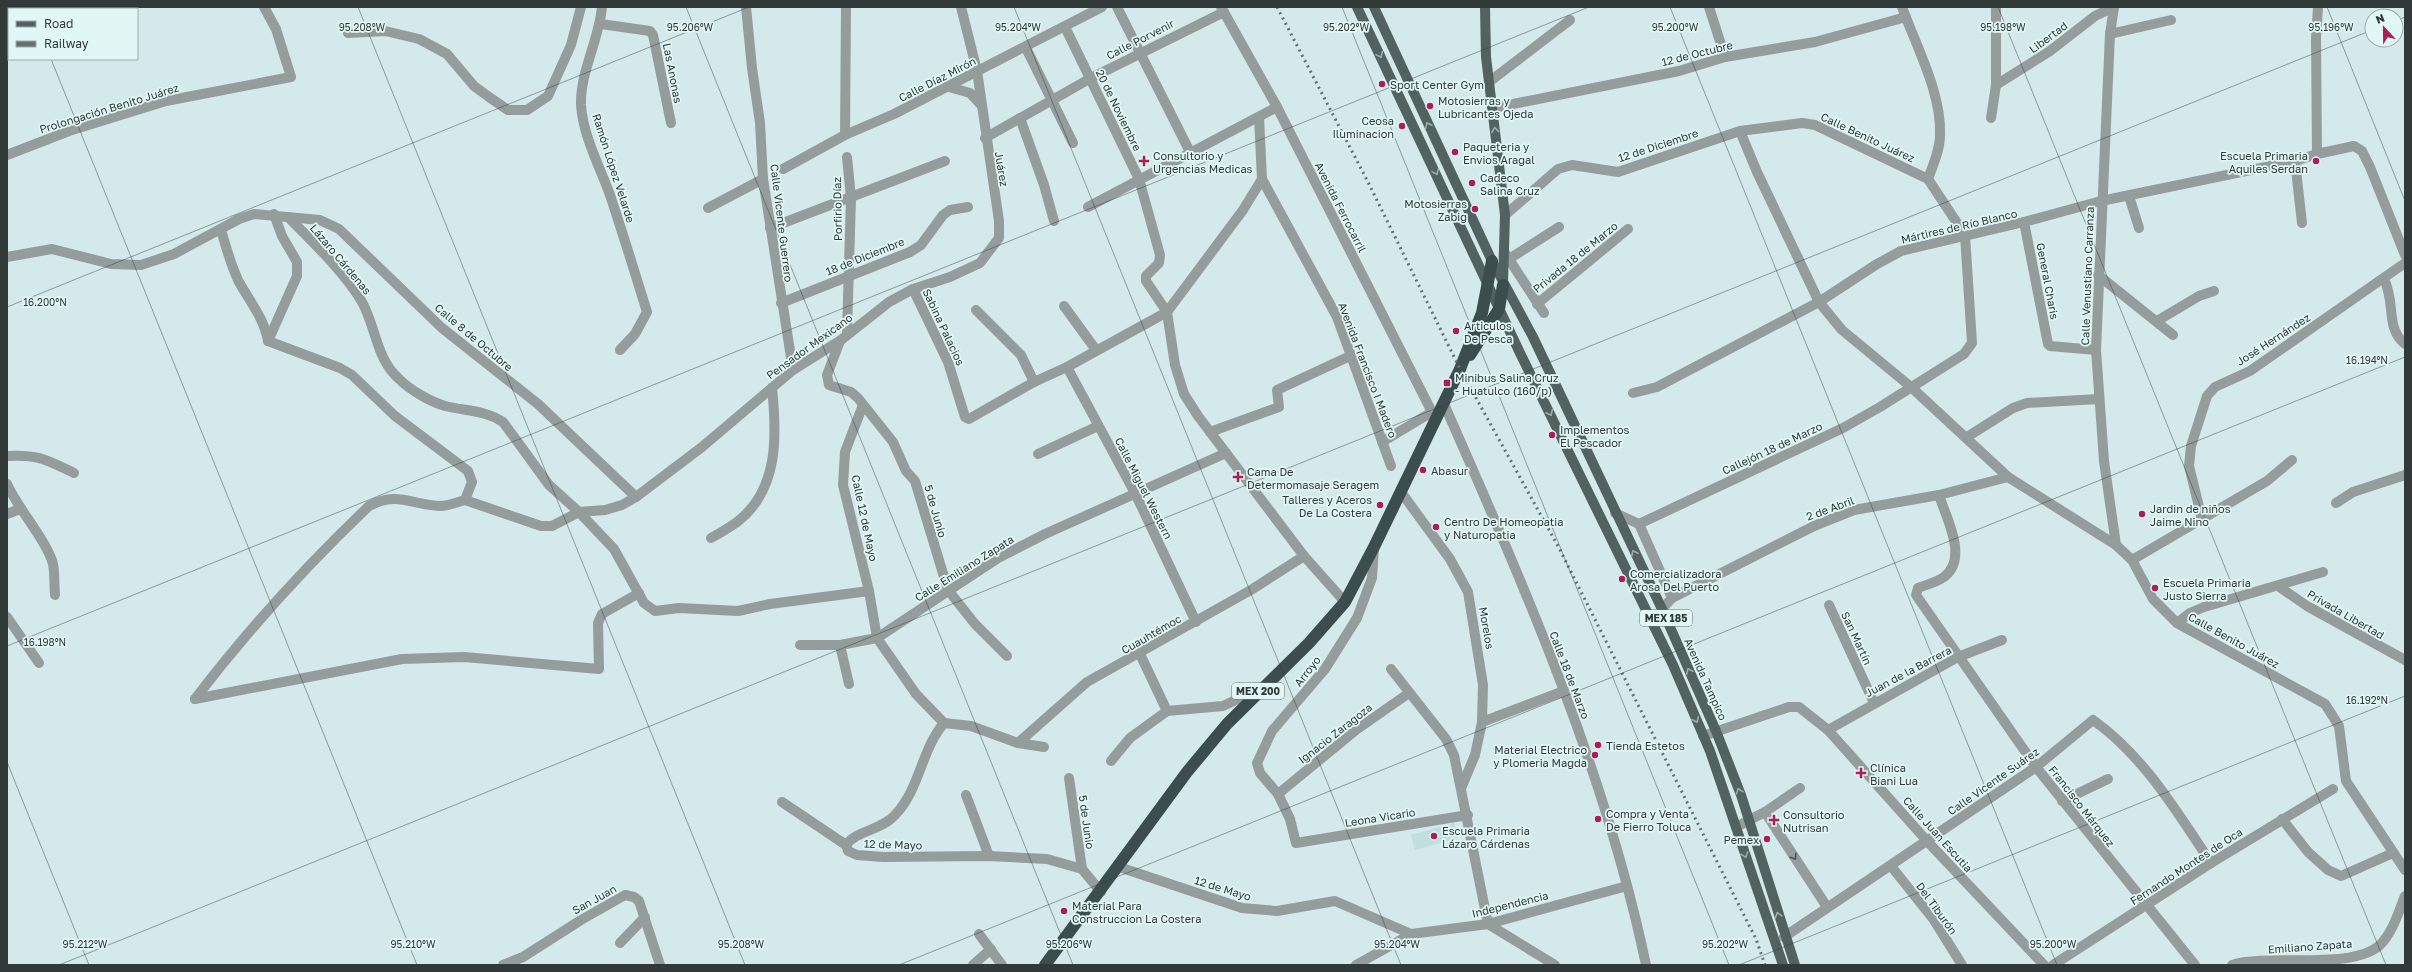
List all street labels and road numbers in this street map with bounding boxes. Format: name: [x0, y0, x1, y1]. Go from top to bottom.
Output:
street label: Calle Porvenir: [1104, 16, 1177, 62]
street label: Libertad: [2026, 19, 2070, 55]
street label: 12 de Octubre: [1660, 38, 1734, 68]
street label: Las Anonas: [661, 42, 685, 104]
street label: Calle Díaz Mirón: [896, 54, 978, 104]
street label: 20 de Noviembre: [1094, 67, 1144, 153]
street label: Prolongación Benito Juárez: [38, 80, 181, 135]
street label: Calle Benito Juárez: [1819, 110, 1917, 165]
street label: Ramón López Velarde: [590, 112, 638, 224]
street label: 12 de Diciembre: [1616, 126, 1700, 164]
street label: Juárez: [993, 151, 1011, 188]
street label: Avenida Ferrocarril: [1313, 160, 1370, 255]
street label: Calle Vicente Guerrero: [768, 163, 796, 283]
street label: Porfirio Díaz: [830, 176, 844, 241]
street label: Mártires de Río Blanco: [1900, 206, 2019, 246]
street label: Calle Venustiano Carranza: [2078, 206, 2096, 346]
street label: Privada 18 de Marzo: [1530, 219, 1620, 295]
street label: Lázaro Cárdenas: [308, 221, 374, 297]
street label: 18 de Diciembre: [824, 234, 906, 278]
street label: General Charis: [2034, 242, 2062, 320]
street label: Sabina Palacios: [921, 287, 968, 368]
street label: Avenida Francisco I Madero: [1336, 300, 1400, 440]
street label: Calle 8 de Octubre: [432, 301, 516, 373]
street label: Pensador Mexicano: [764, 310, 855, 381]
street label: José Hernández: [2234, 310, 2313, 368]
street label: Callejón 18 de Marzo: [1720, 419, 1825, 477]
street label: Calle Miguel Western: [1113, 435, 1175, 541]
street label: Calle 12 de Mayo: [849, 474, 881, 563]
street label: 5 de Junio: [922, 483, 950, 539]
street label: 2 de Abril: [1804, 493, 1856, 523]
street label: Calle Emiliano Zapata: [912, 532, 1016, 604]
street label: Privada Libertad: [2305, 587, 2387, 641]
street label: Morelos: [1477, 606, 1497, 650]
street label: San Martín: [1839, 609, 1875, 667]
road number: MEX 185: [1640, 610, 1692, 626]
street label: Calle Benito Juárez: [2186, 610, 2282, 671]
street label: Cuauhtémoc: [1119, 612, 1183, 656]
street label: Calle 18 de Marzo: [1547, 629, 1593, 721]
street label: Avenida Tampico: [1682, 636, 1730, 722]
street label: Juan de la Barrera: [1863, 643, 1953, 699]
street label: Arroyo: [1291, 653, 1323, 689]
road number: MEX 200: [1232, 683, 1284, 699]
street label: Ignacio Zaragoza: [1296, 700, 1374, 766]
street label: Calle Vicente Suárez: [1945, 744, 2042, 818]
street label: Francisco Márquez: [2046, 763, 2118, 849]
street label: 5 de Junio: [1077, 794, 1097, 850]
street label: Calle Juan Escutia: [1901, 794, 1975, 874]
street label: Leona Vicario: [1344, 805, 1417, 829]
street label: Fernando Montes de Oca: [2127, 825, 2245, 907]
street label: 12 de Mayo: [864, 836, 923, 852]
street label: 12 de Mayo: [1193, 873, 1253, 903]
street label: Del Tiburón: [1914, 879, 1960, 937]
street label: San Juan: [570, 882, 618, 916]
street label: Independencia: [1470, 888, 1550, 920]
street label: Emiliano Zapata: [2267, 937, 2353, 955]

